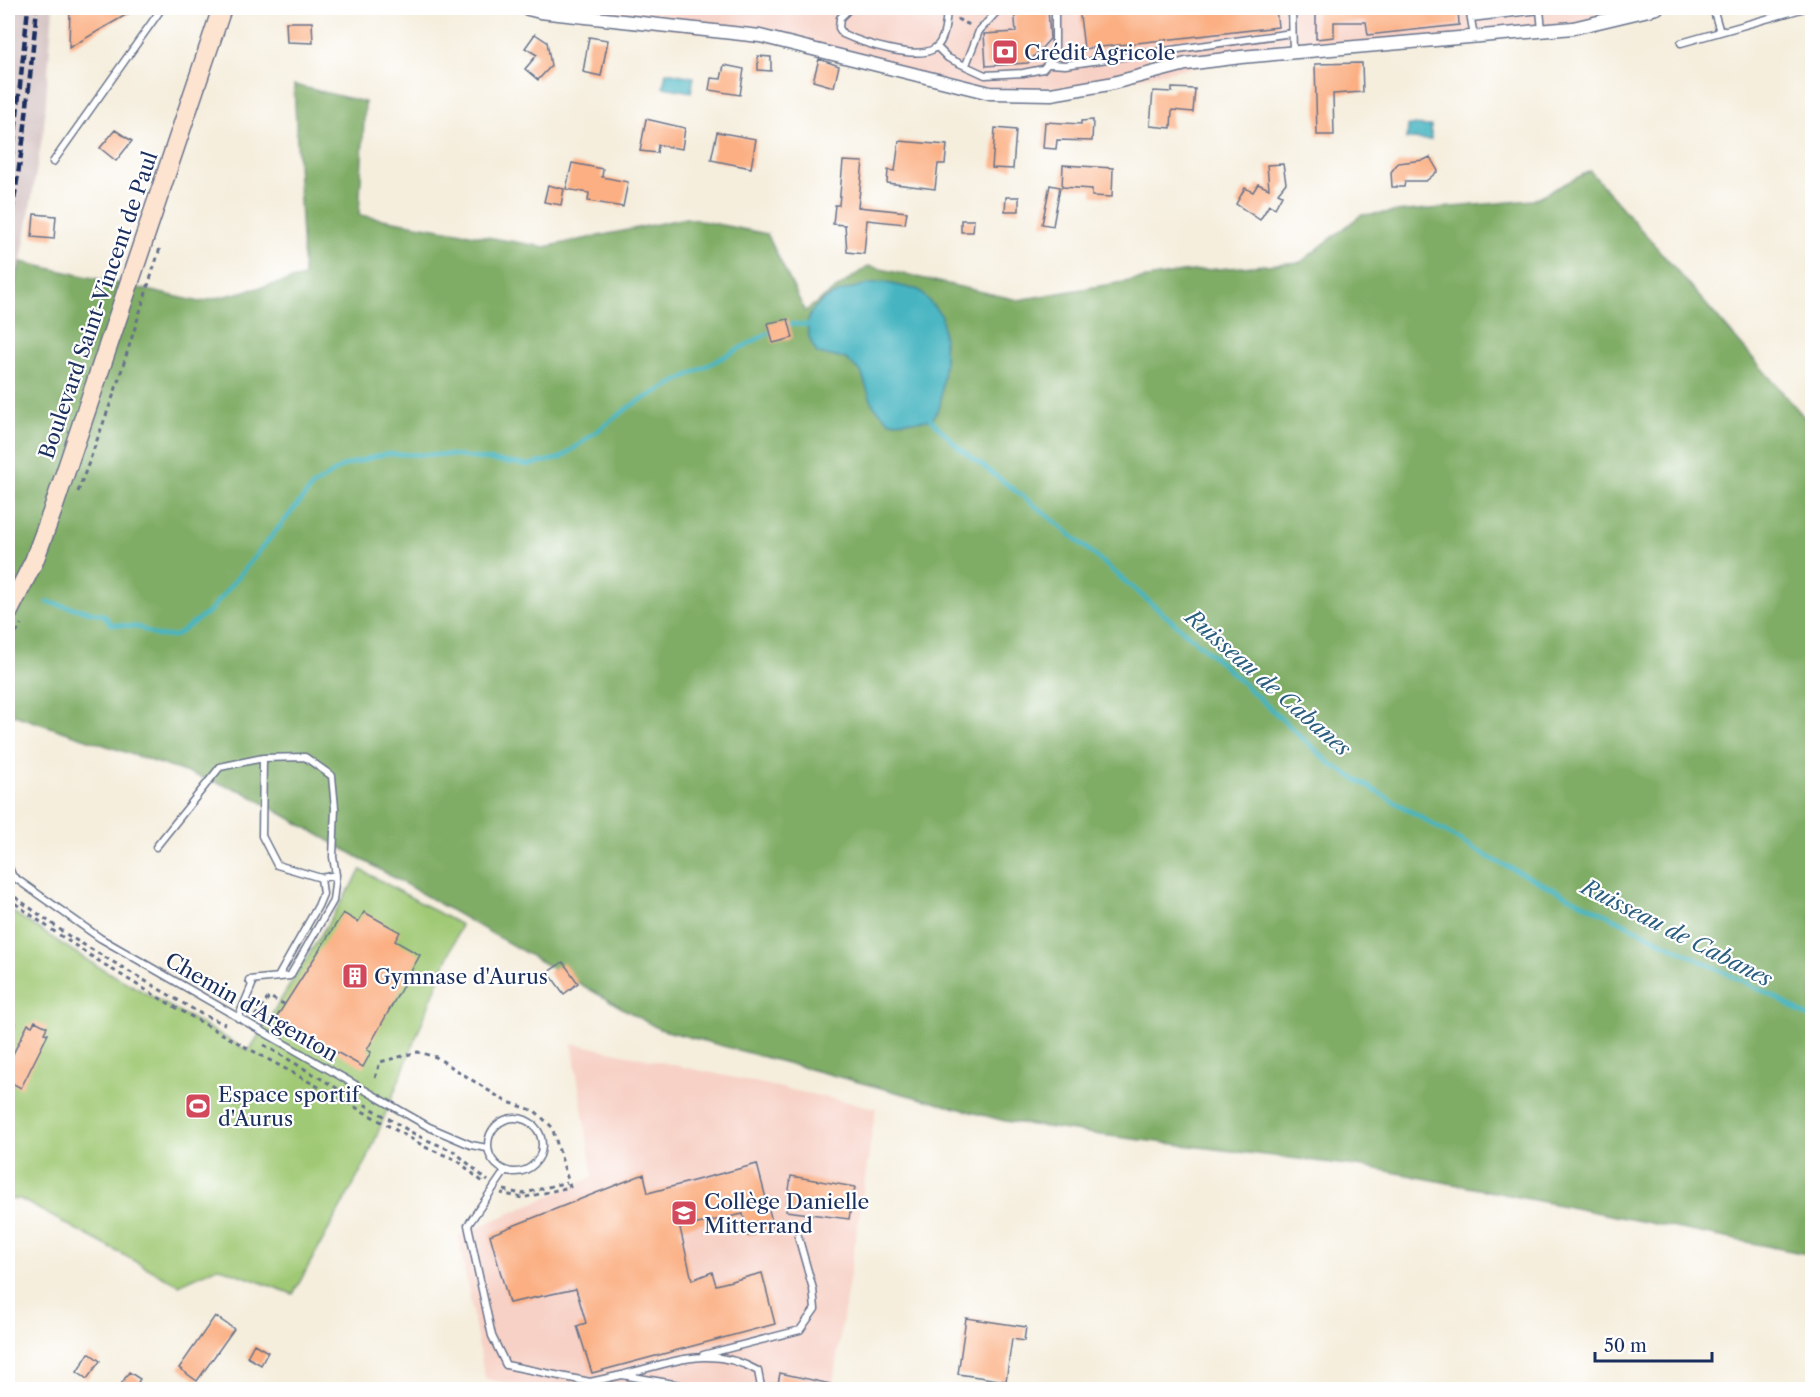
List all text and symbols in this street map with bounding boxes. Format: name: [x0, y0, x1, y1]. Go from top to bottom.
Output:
bank icon: Crédit Agricole: [990, 37, 1020, 67]
place label: Crédit Agricole: [1024, 40, 1176, 65]
street label: Boulevard Saint-Vincent de Paul: [34, 148, 162, 462]
water label: Ruisseau de Cabanes: [1178, 602, 1357, 762]
water label: Ruisseau de Cabanes: [1575, 872, 1777, 993]
street label: Chemin d'Argenton: [161, 947, 343, 1067]
building icon: Gymnase d'Aurus: [340, 961, 370, 991]
place label: Gymnase d'Aurus: [374, 964, 548, 989]
place label: Espace sportif d'Aurus: [218, 1082, 362, 1131]
sports icon: Espace sportif d'Aurus: [183, 1091, 213, 1121]
place label: Collège Danielle Mitterrand: [704, 1189, 869, 1238]
school or university icon: Collège Danielle Mitterrand: [669, 1198, 699, 1228]
scale bar: [1595, 1325, 1712, 1363]
text: 50 m: [1604, 1335, 1647, 1357]

